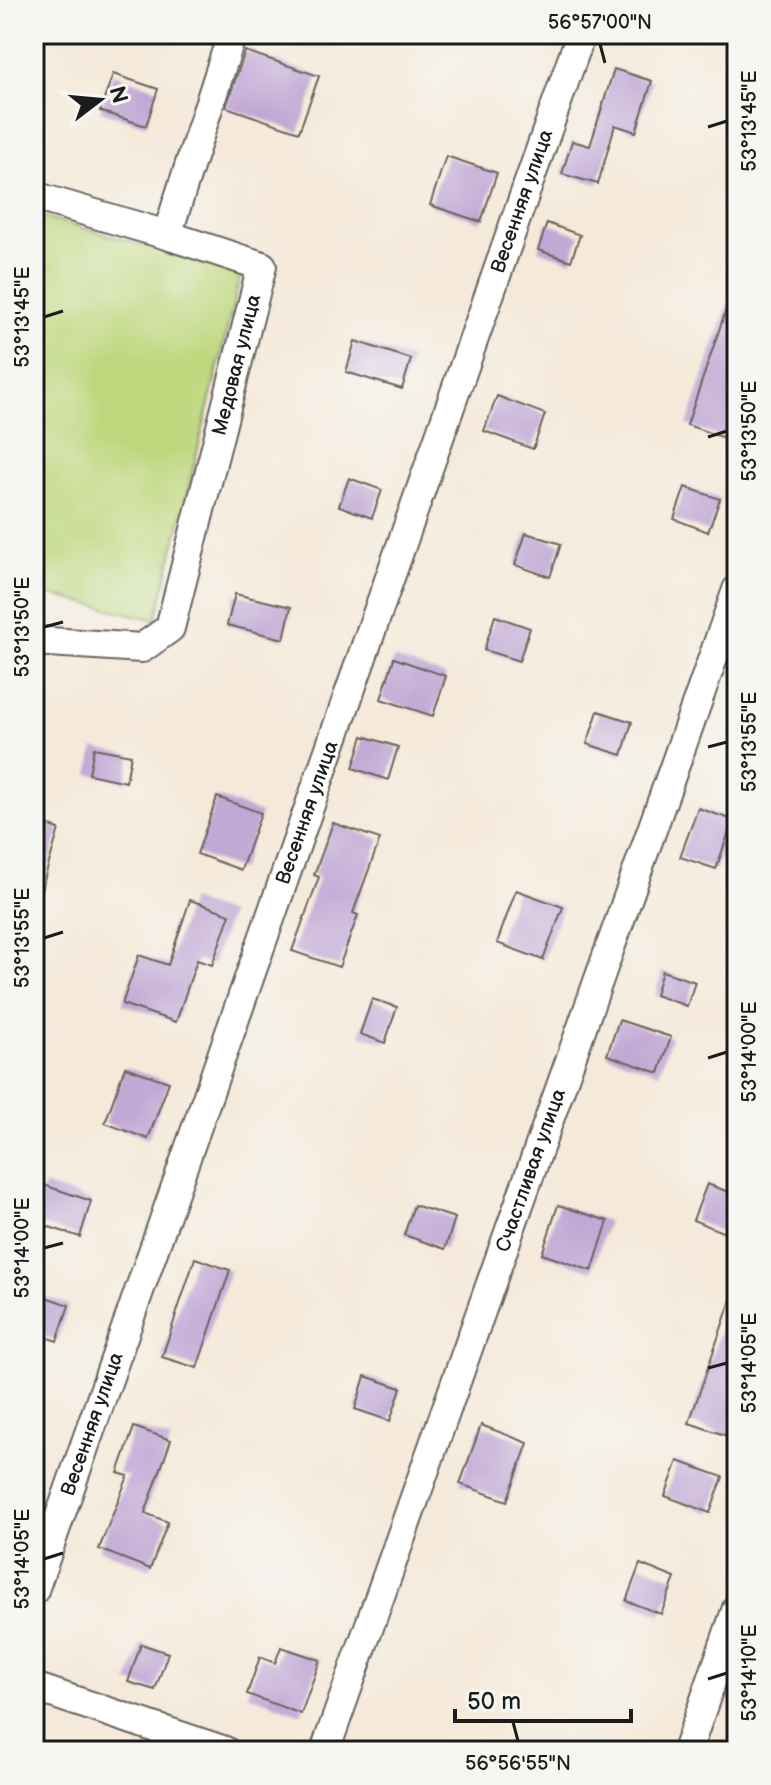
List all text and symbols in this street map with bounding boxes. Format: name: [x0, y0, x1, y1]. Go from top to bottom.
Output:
text: 56°57'00"N: [548, 11, 652, 35]
north arrow: [60, 60, 140, 140]
text: 53°13'45"E: [738, 70, 762, 172]
text: N: [103, 83, 133, 107]
street label: Весенняя улица: [486, 126, 559, 276]
text: 53°13'45"E: [11, 266, 35, 368]
street label: Медовая улица: [207, 292, 266, 438]
text: 53°13'50"E: [738, 381, 762, 481]
text: 53°13'50"E: [11, 577, 35, 677]
text: 53°13'55"E: [738, 692, 762, 792]
street label: Весенняя улица: [271, 738, 344, 888]
text: 53°13'55"E: [11, 888, 35, 988]
text: 53°14'00"E: [738, 1001, 762, 1103]
street label: Счастливая улица: [491, 1085, 571, 1255]
text: 53°14'00"E: [11, 1197, 35, 1299]
text: 53°14'05"E: [738, 1313, 762, 1413]
street label: Весенняя улица: [56, 1349, 129, 1499]
text: 53°14'05"E: [11, 1509, 35, 1609]
text: 53°14'10"E: [738, 1624, 762, 1722]
scale bar: [455, 1673, 631, 1723]
text: 50 m: [467, 1687, 521, 1716]
text: 56°56'55"N: [465, 1752, 571, 1776]

